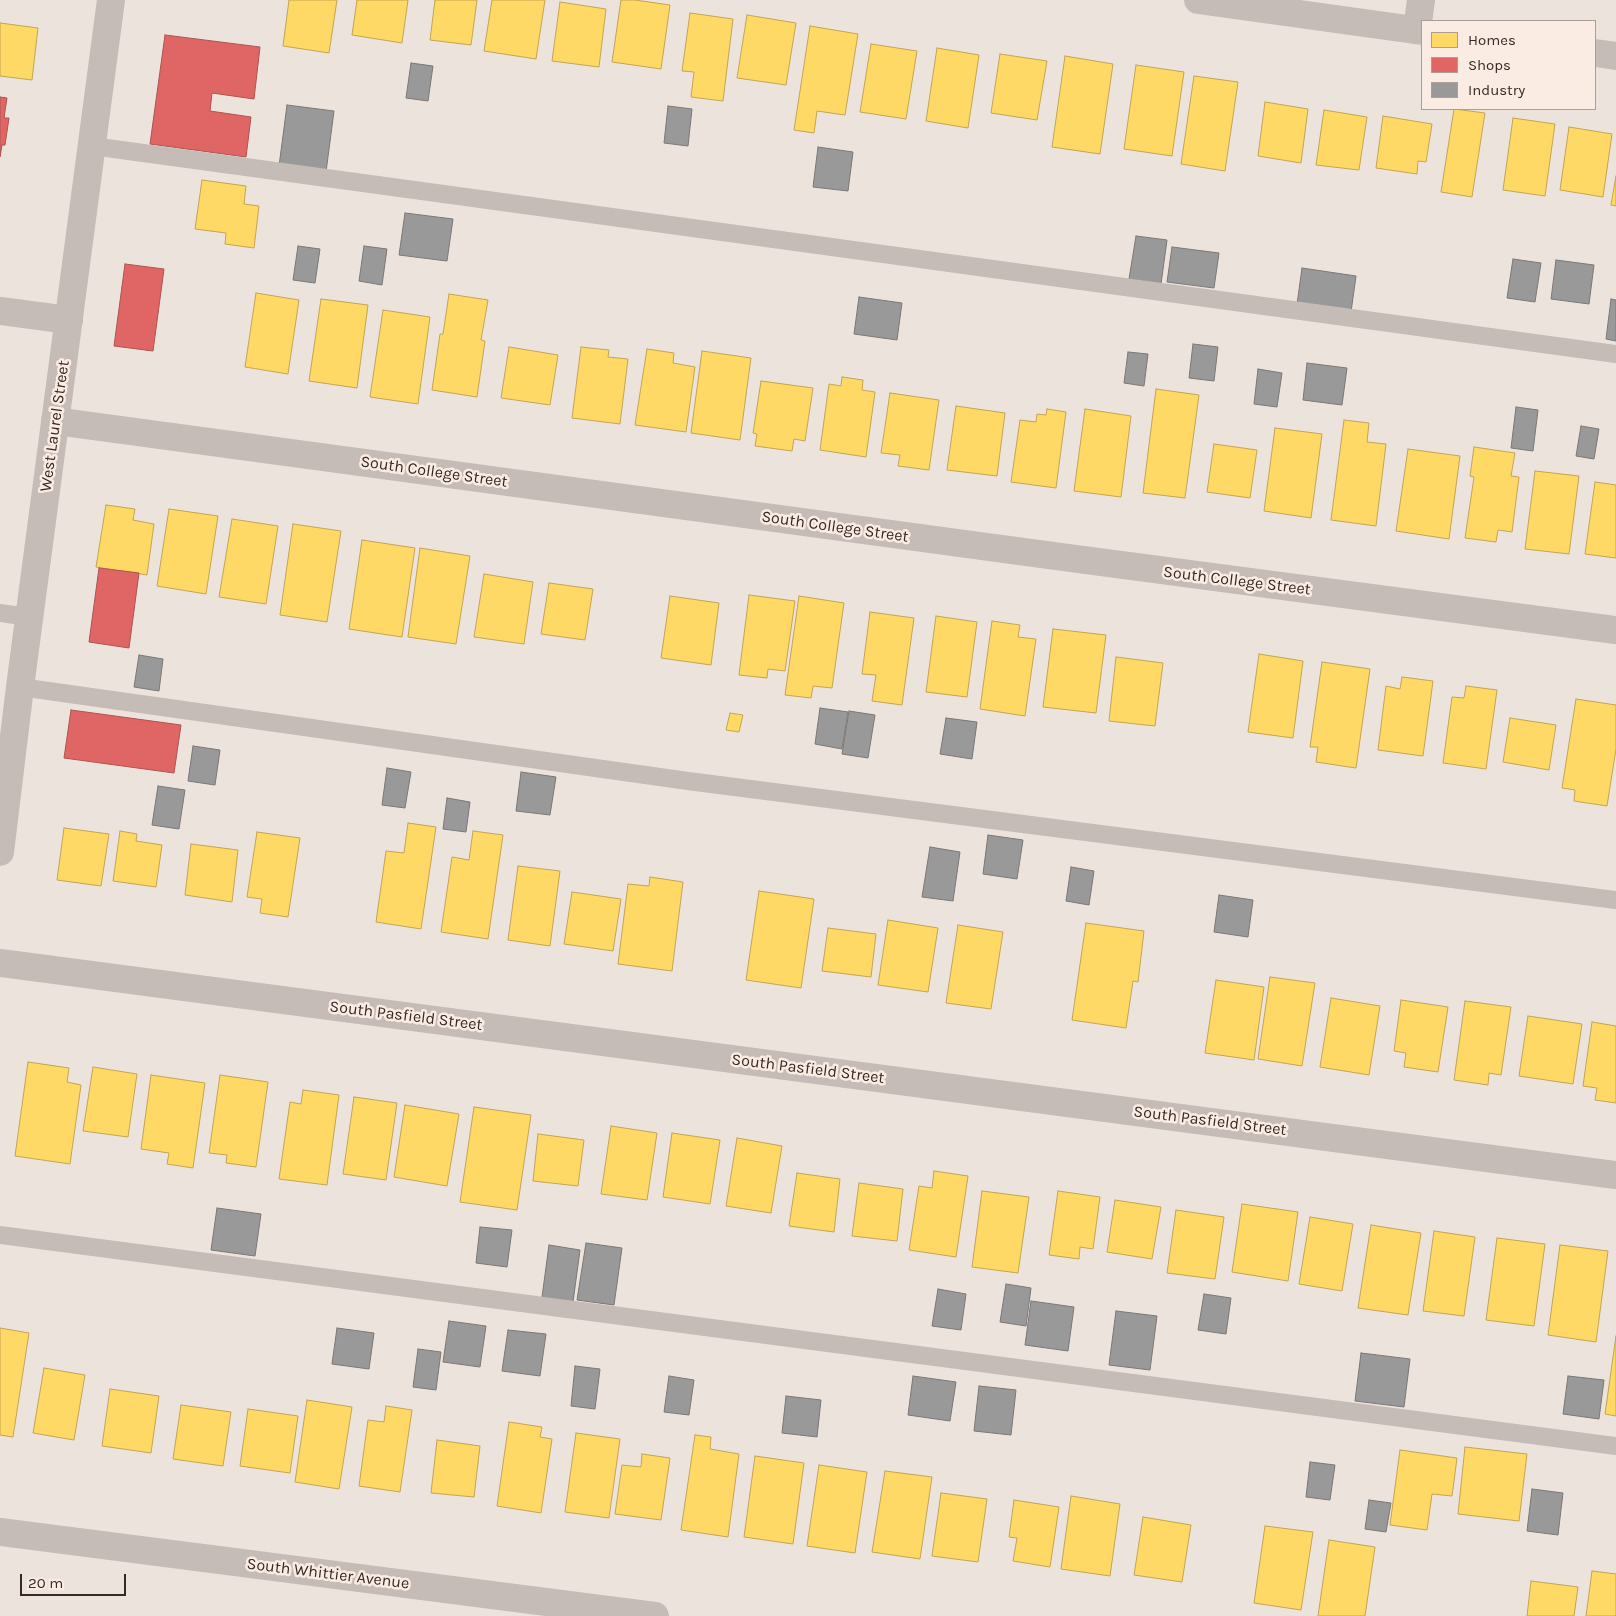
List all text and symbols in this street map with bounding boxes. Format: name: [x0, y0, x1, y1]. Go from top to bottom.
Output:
legend: [1421, 20, 1596, 110]
text: Homes: [1468, 31, 1516, 49]
text: Shops: [1468, 56, 1511, 74]
text: Industry: [1468, 81, 1525, 99]
street label: West Laurel Street: [36, 359, 74, 493]
street label: South College Street: [359, 452, 509, 492]
street label: South College Street: [760, 507, 910, 547]
street label: South College Street: [1162, 562, 1312, 600]
street label: South Pasfield Street: [329, 997, 483, 1035]
street label: South Pasfield Street: [731, 1050, 885, 1088]
street label: South Pasfield Street: [1133, 1102, 1287, 1140]
street label: South Whittier Avenue: [246, 1555, 410, 1593]
scale bar: [22, 1564, 129, 1596]
text: 20 m: [28, 1574, 63, 1592]

